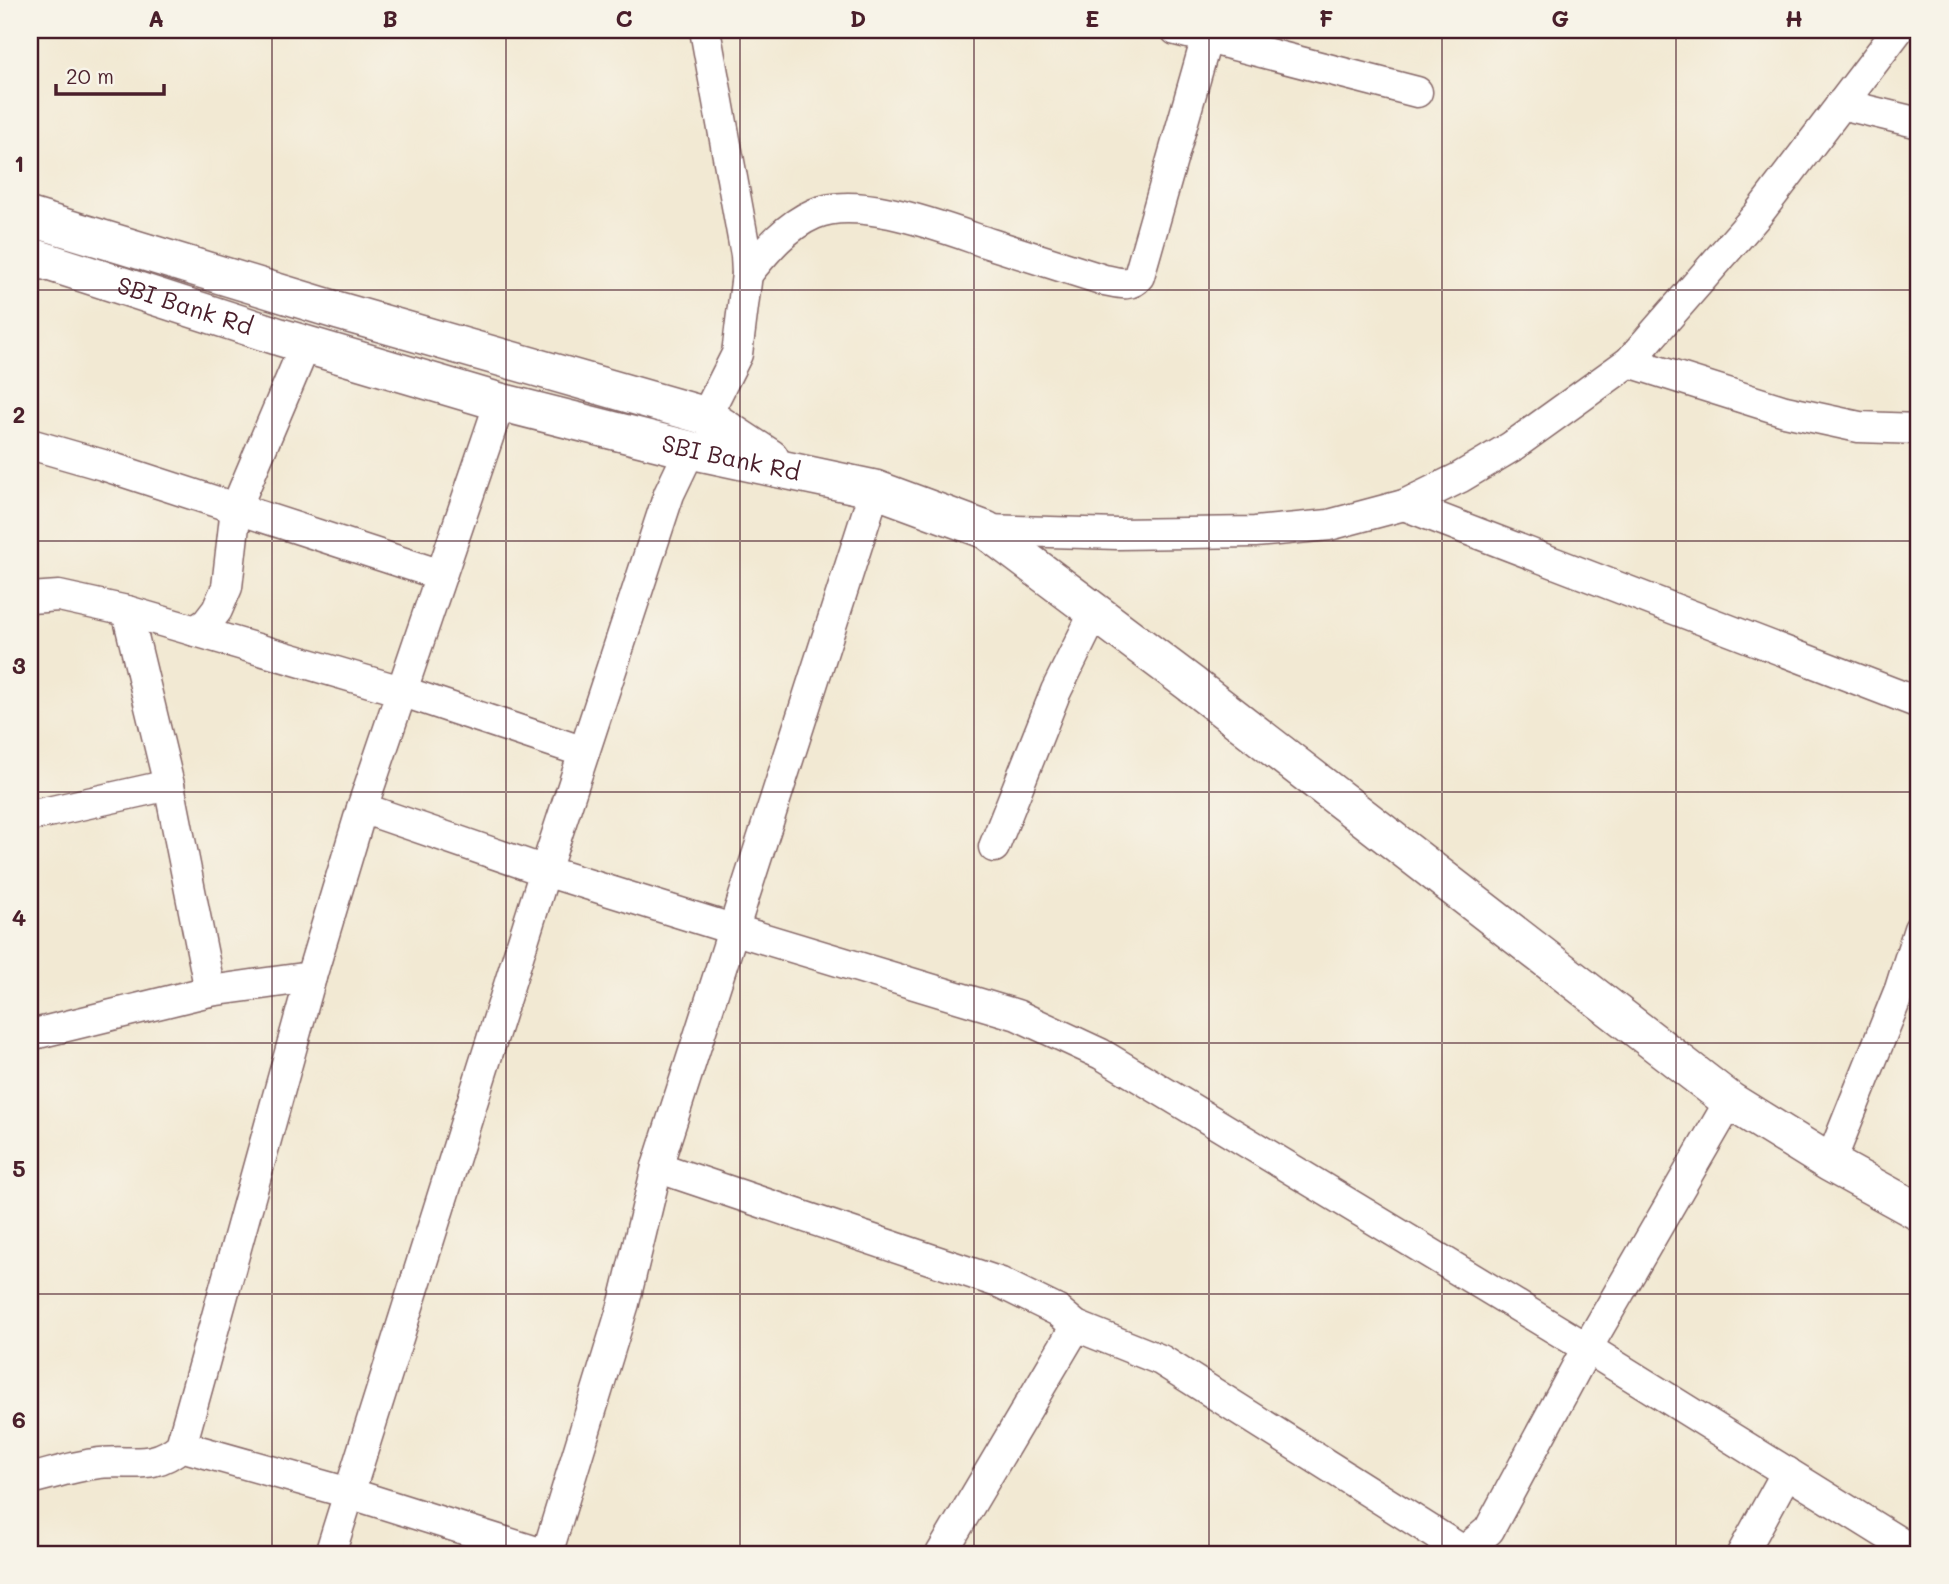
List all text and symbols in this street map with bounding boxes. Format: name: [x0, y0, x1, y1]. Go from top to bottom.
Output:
text: A: [148, 3, 164, 33]
text: B: [382, 3, 398, 33]
text: C: [615, 3, 633, 33]
text: D: [850, 3, 866, 33]
text: E: [1085, 3, 1099, 33]
text: F: [1319, 3, 1333, 33]
text: G: [1551, 3, 1569, 33]
text: H: [1785, 3, 1803, 33]
scale bar: [56, 52, 164, 96]
text: 20 m: [66, 62, 114, 89]
text: 1: [14, 148, 24, 178]
street label: SBI Bank Rd: [114, 268, 257, 341]
text: 2: [13, 399, 25, 429]
street label: SBI Bank Rd: [659, 427, 803, 487]
text: 3: [12, 650, 26, 680]
text: 4: [12, 902, 26, 932]
text: 5: [12, 1153, 26, 1183]
text: 6: [12, 1404, 26, 1434]

